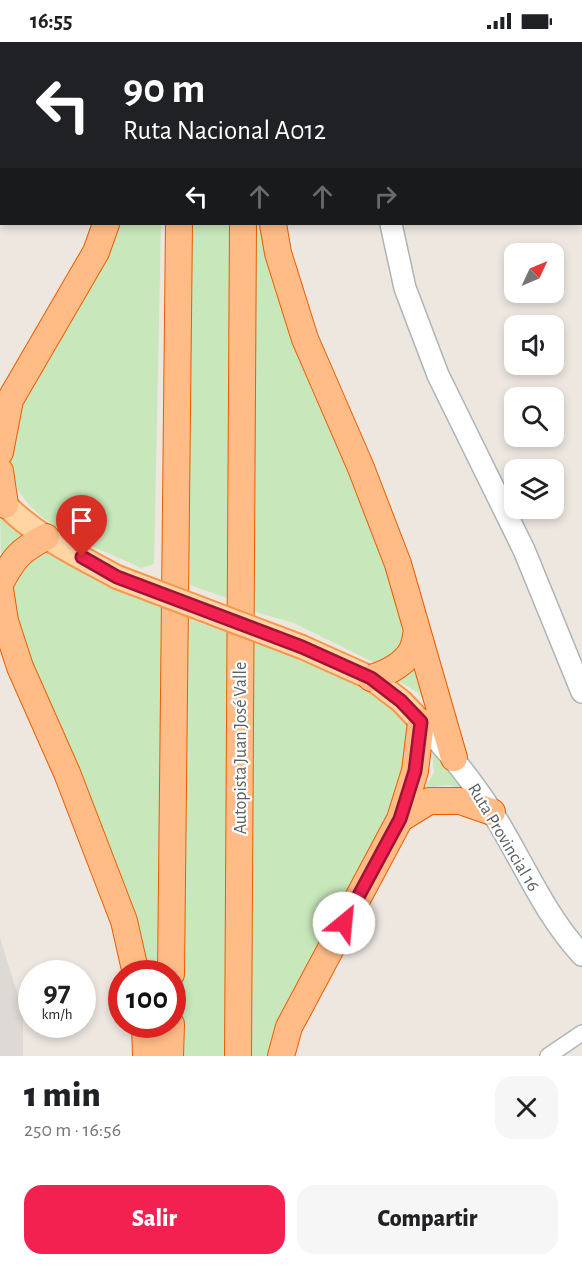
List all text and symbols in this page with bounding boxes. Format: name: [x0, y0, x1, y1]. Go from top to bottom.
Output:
text: 16:55: [30, 10, 73, 32]
icon: left: [24, 66, 102, 144]
text: 90 m: [123, 68, 205, 110]
text: Ruta Nacional A012: [123, 117, 326, 144]
icon: left: [180, 180, 213, 213]
icon: ahead: [243, 180, 276, 213]
icon: ahead: [306, 180, 339, 213]
icon: right: [369, 180, 402, 213]
north arrow: [504, 243, 564, 303]
map controls: [504, 243, 564, 519]
button: sound: [504, 315, 564, 375]
button: search: [504, 387, 564, 447]
button: layers: [504, 459, 564, 519]
pin: [56, 495, 107, 557]
icon: arrive: [65, 504, 98, 537]
street label: Autopista Juan José Valle: [232, 662, 250, 834]
street label: Ruta Provincial 16: [464, 780, 542, 895]
position arrow: [312, 891, 376, 955]
speed limit sign: 100: [108, 960, 186, 1038]
text: 97: [43, 977, 71, 1007]
text: km/h: [42, 1007, 72, 1022]
button: close: [495, 1076, 558, 1139]
text: 1 min: [24, 1077, 101, 1113]
text: 250 m · 16:56: [24, 1120, 121, 1140]
button: Salir: [24, 1185, 285, 1254]
button: Compartir: [297, 1185, 558, 1254]

